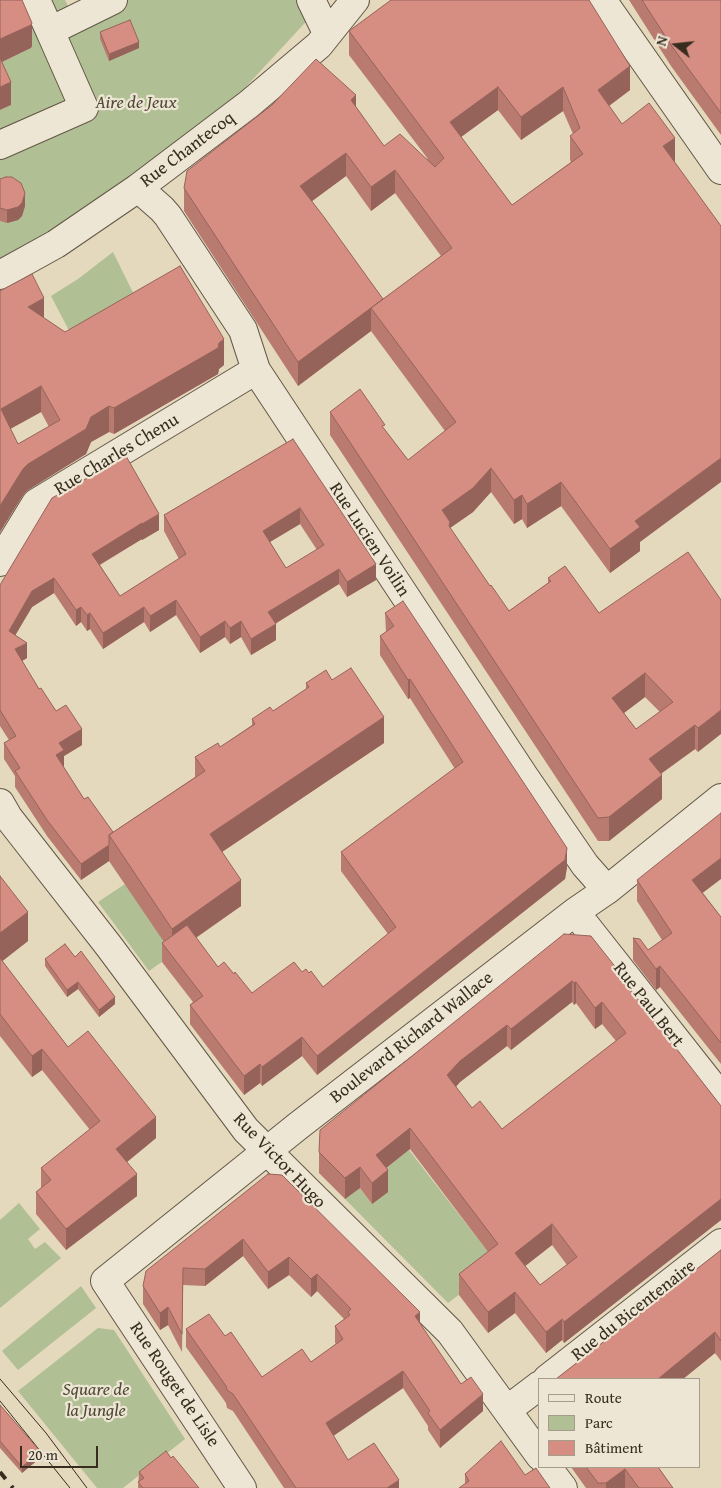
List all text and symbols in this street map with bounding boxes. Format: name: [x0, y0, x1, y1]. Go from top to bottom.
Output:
north arrow: [651, 20, 701, 70]
text: N: [651, 34, 672, 48]
park label: Aire de Jeux: [95, 92, 177, 114]
street label: Rue Chantecoq: [137, 108, 239, 192]
street label: Rue Charles Chenu: [51, 409, 183, 501]
street label: Rue Lucien Voilin: [324, 479, 414, 601]
street label: Rue Paul Bert: [608, 958, 688, 1052]
street label: Boulevard Richard Wallace: [326, 968, 498, 1108]
street label: Rue Victor Hugo: [228, 1109, 330, 1213]
street label: Rue du Bicentenaire: [568, 1256, 700, 1366]
street label: Rue Rouget de Lisle: [124, 1318, 224, 1452]
legend: [538, 1378, 701, 1468]
park label: Square de la Jungle: [63, 1379, 129, 1422]
text: Route: [585, 1387, 622, 1408]
text: Parc: [585, 1412, 613, 1433]
scale bar: [22, 1436, 100, 1468]
text: Bâtiment: [585, 1437, 643, 1458]
text: 20 m: [28, 1444, 58, 1465]

